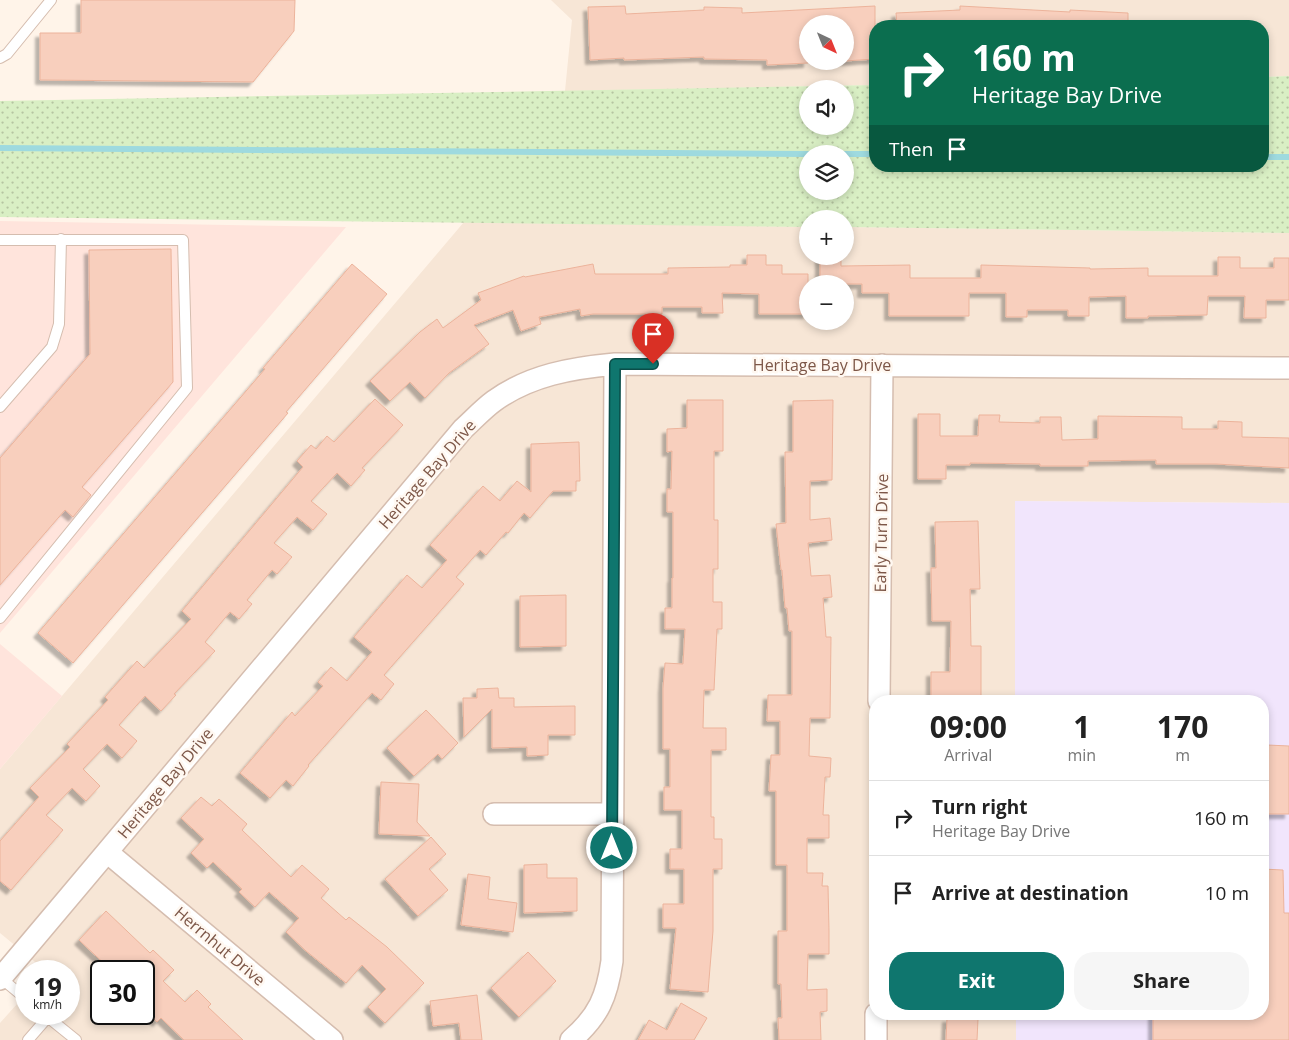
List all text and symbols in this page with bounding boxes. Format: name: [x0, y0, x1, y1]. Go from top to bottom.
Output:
north arrow: [799, 15, 854, 70]
map controls: [799, 15, 854, 330]
text: 160 m: [972, 34, 1076, 81]
icon: right: [889, 40, 954, 105]
text: Heritage Bay Drive: [972, 79, 1162, 109]
button: sound: [799, 80, 854, 135]
icon: arrive: [943, 135, 971, 163]
text: Then: [889, 136, 933, 162]
button: layers: [799, 145, 854, 200]
button: +: [799, 210, 854, 265]
button: −: [799, 275, 854, 330]
pin: [632, 313, 674, 364]
icon: arrive: [639, 320, 667, 348]
street label: Heritage Bay Drive: [753, 354, 891, 376]
street label: Heritage Bay Drive: [373, 415, 481, 533]
street label: Early Turn Drive: [869, 473, 893, 593]
text: 09:00: [930, 706, 1007, 747]
text: 1: [1073, 706, 1090, 747]
text: 170: [1157, 706, 1208, 747]
street label: Heritage Bay Drive: [112, 723, 218, 843]
text: Arrival: [944, 744, 992, 766]
text: min: [1068, 744, 1096, 766]
text: m: [1175, 744, 1190, 766]
text: Turn right: [932, 794, 1027, 820]
icon: right: [889, 804, 917, 832]
text: 160 m: [1194, 805, 1249, 831]
text: Heritage Bay Drive: [932, 820, 1070, 842]
position arrow: [585, 821, 637, 873]
icon: arrive: [889, 879, 917, 907]
text: Arrive at destination: [932, 880, 1129, 906]
text: 10 m: [1205, 880, 1249, 906]
street label: Herrnhut Drive: [170, 901, 270, 991]
button: Exit: [889, 952, 1064, 1010]
button: Share: [1074, 952, 1249, 1010]
speed limit sign: 30: [90, 960, 155, 1025]
text: 19: [33, 969, 62, 1003]
text: km/h: [33, 996, 62, 1013]

